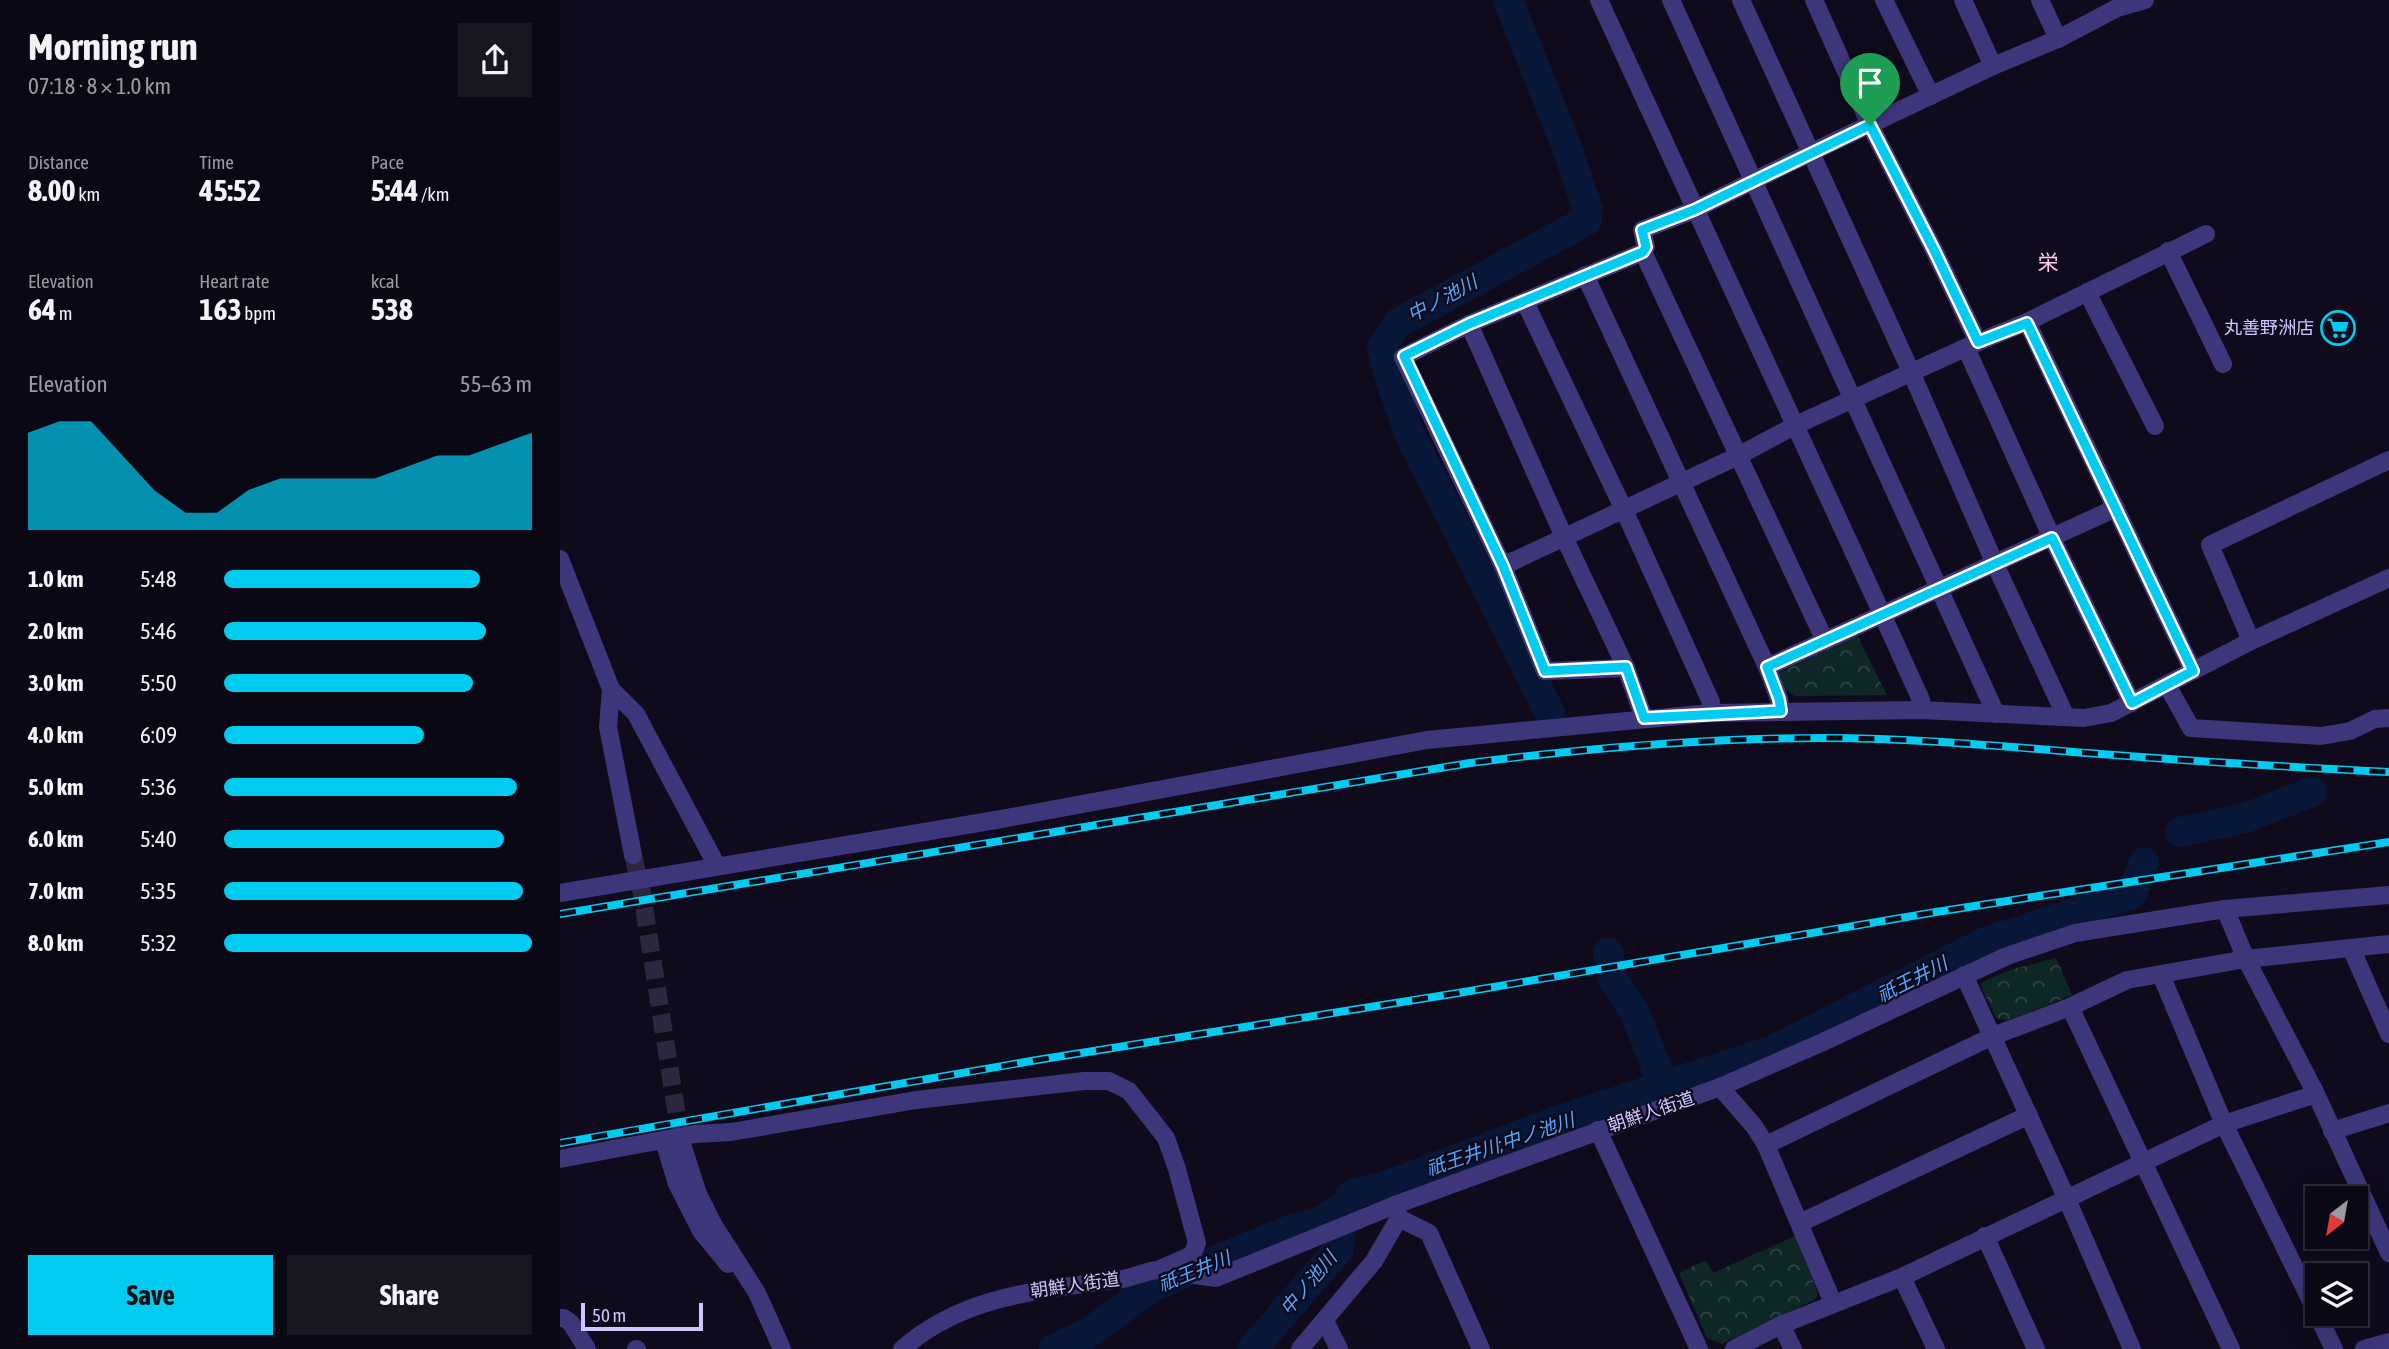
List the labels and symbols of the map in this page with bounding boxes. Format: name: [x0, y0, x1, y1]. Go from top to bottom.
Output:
pin: [1840, 53, 1900, 125]
district label: 栄: [2038, 250, 2059, 274]
water label: 中ノ池川: [1403, 270, 1482, 326]
supermarket icon: 丸善野洲店: [2319, 309, 2357, 347]
place label: 丸善野洲店: [2224, 317, 2314, 338]
water label: 祇王井川: [1873, 951, 1953, 1006]
street label: 朝鮮人街道: [1605, 1087, 1697, 1136]
water label: 祇王井川;中ノ池川: [1423, 1108, 1579, 1180]
north arrow: [2305, 1186, 2368, 1250]
water label: 中ノ池川: [1275, 1245, 1342, 1319]
water label: 祇王井川: [1155, 1246, 1235, 1295]
street label: 朝鮮人街道: [1029, 1268, 1121, 1301]
scale bar: [581, 1300, 704, 1332]

